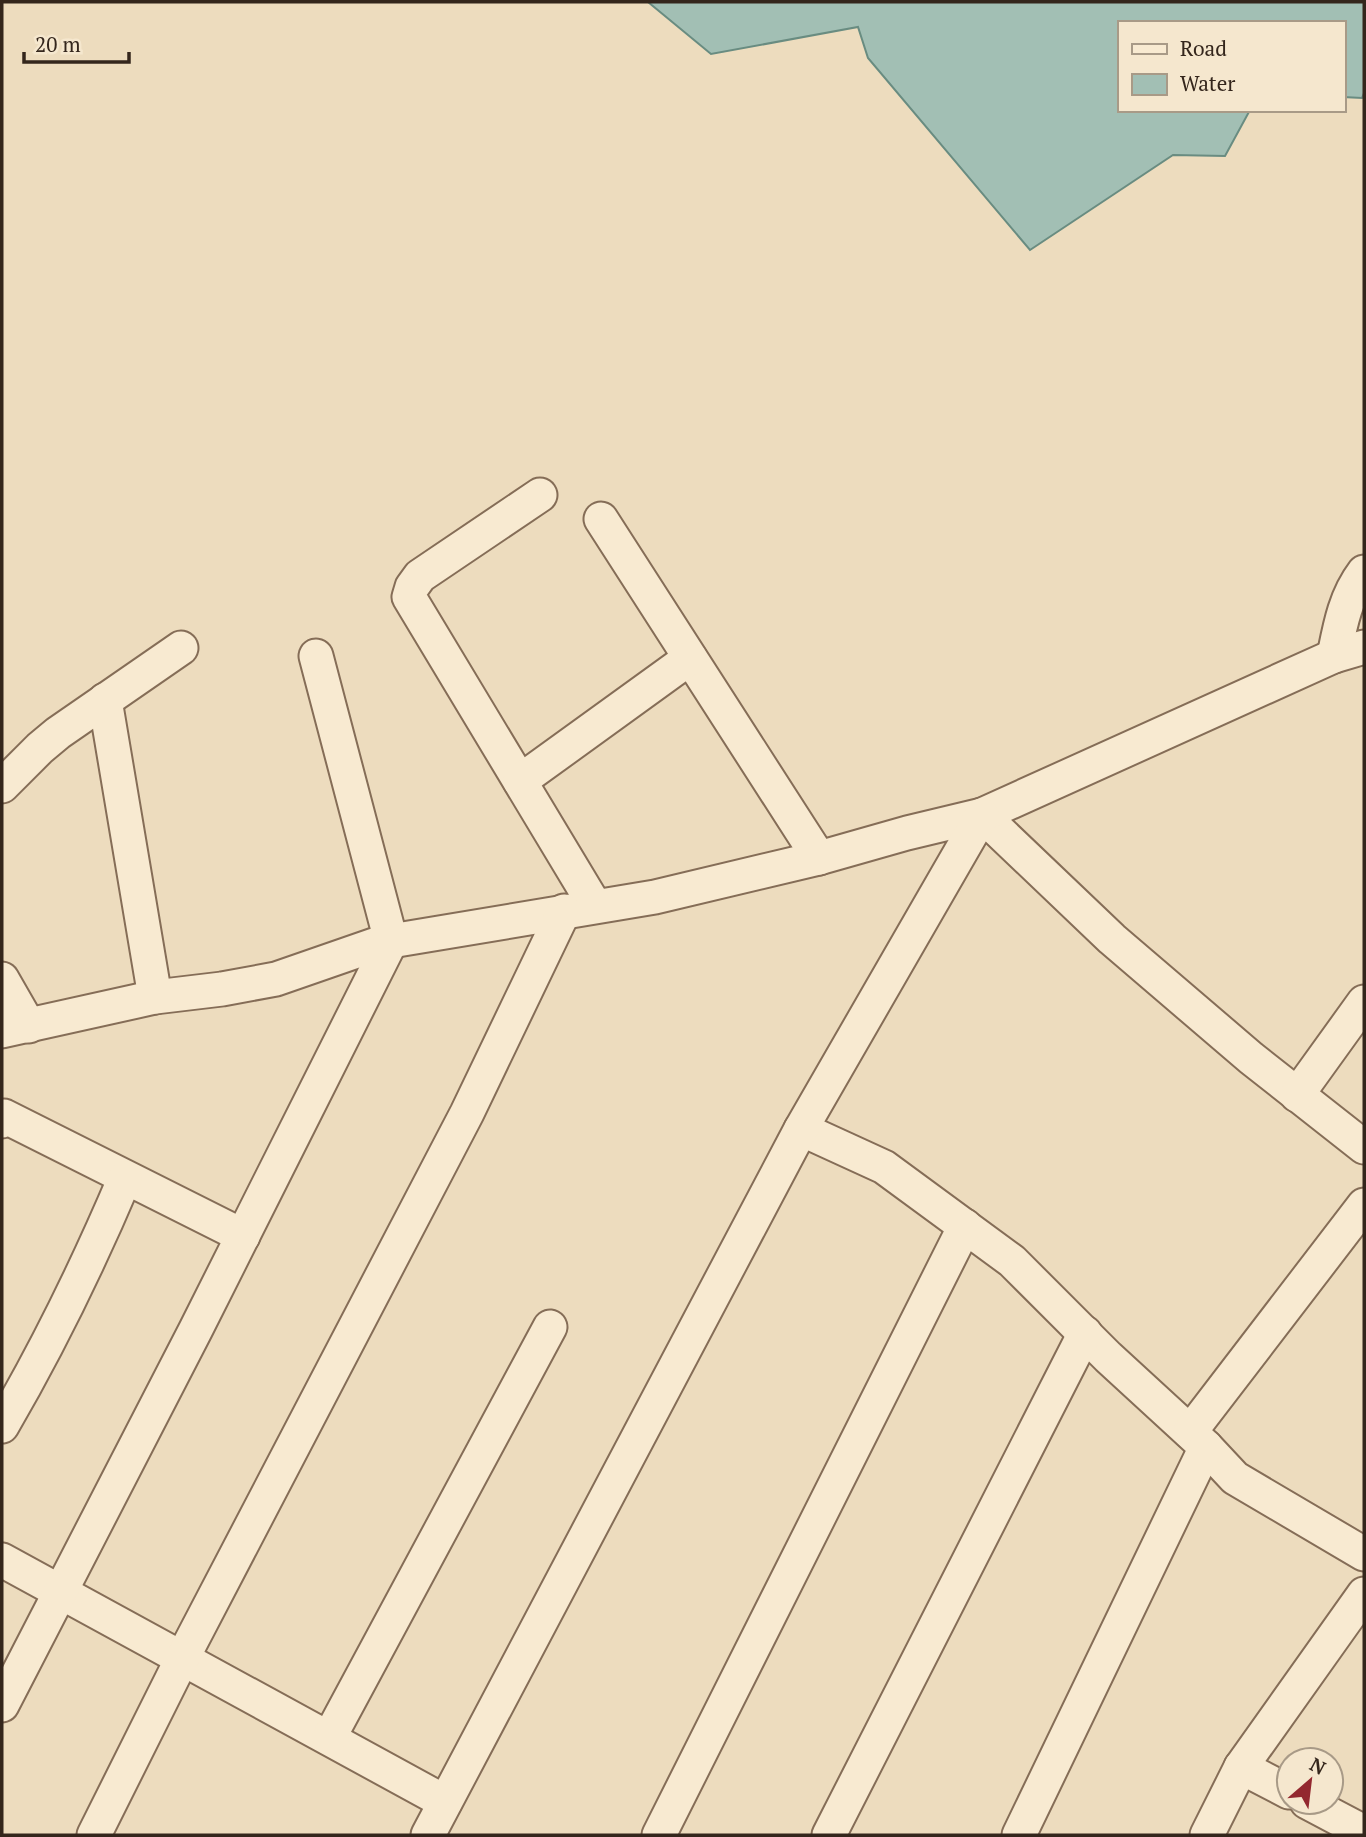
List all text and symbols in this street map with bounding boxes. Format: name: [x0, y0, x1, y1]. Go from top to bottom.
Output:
scale bar: [24, 21, 130, 65]
legend: [1118, 21, 1345, 112]
text: 20 m: [35, 30, 81, 58]
text: Road: [1180, 34, 1227, 62]
text: Water: [1180, 69, 1235, 97]
north arrow: [1275, 1746, 1345, 1816]
text: N: [1306, 1751, 1331, 1780]

